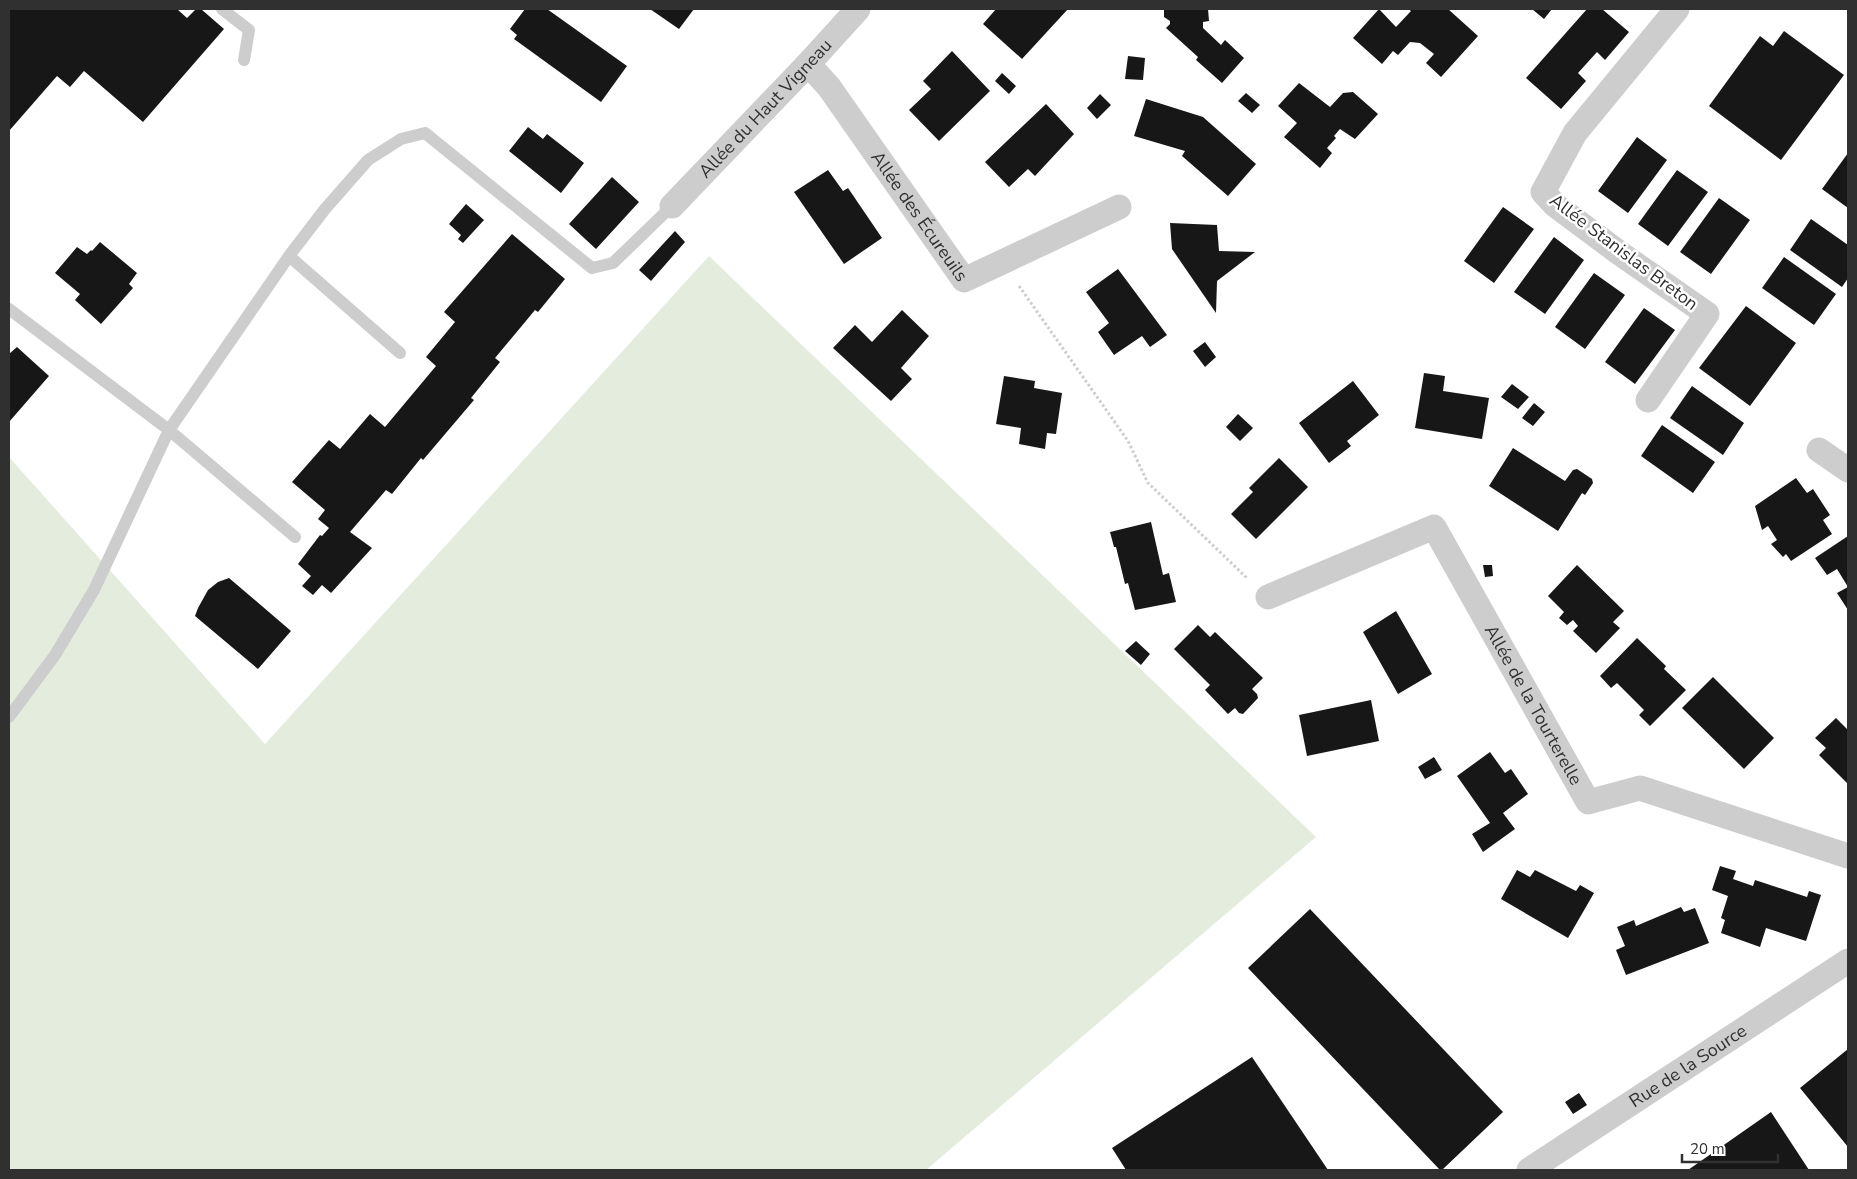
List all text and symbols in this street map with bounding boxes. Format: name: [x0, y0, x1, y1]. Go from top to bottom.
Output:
street label: Allée du Haut Vigneau: [693, 34, 837, 183]
street label: Allée des Écureuils: [866, 146, 973, 286]
street label: Allée Stanislas Breton: [1545, 188, 1703, 316]
street label: Allée de la Tourterelle: [1479, 620, 1588, 789]
street label: Rue de la Source: [1625, 1019, 1751, 1113]
scale bar: [1682, 1132, 1778, 1164]
text: 20 m: [1690, 1139, 1725, 1159]

